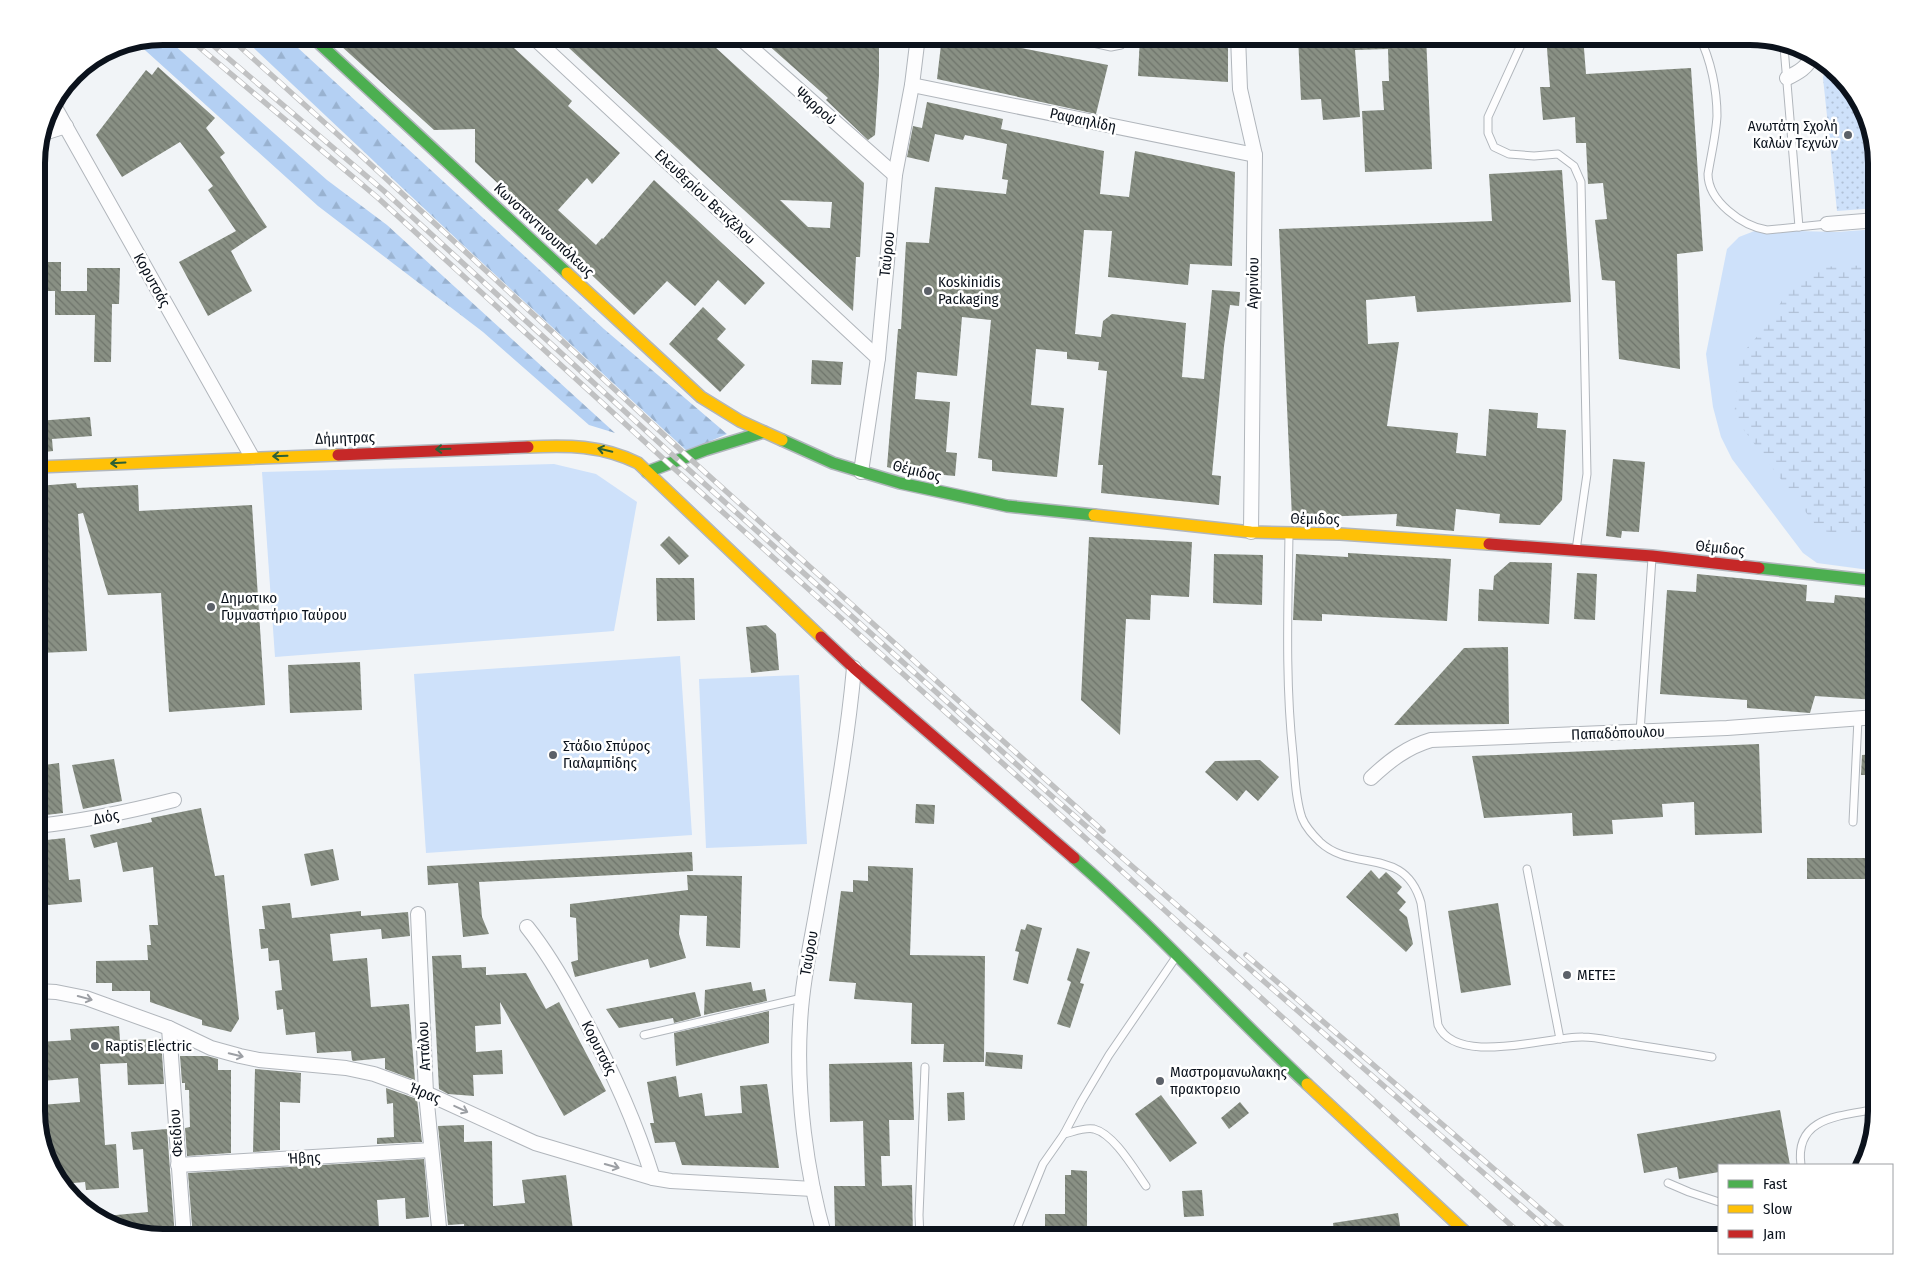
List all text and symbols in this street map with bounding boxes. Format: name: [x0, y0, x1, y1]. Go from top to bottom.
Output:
street label: Ψαρρού: [792, 83, 840, 129]
street label: Ραφαηλίδη: [1048, 104, 1118, 136]
place label: Ανωτάτη Σχολή Καλών Τεχνών: [1748, 117, 1838, 152]
marker: Ανωτάτη Σχολή Καλών Τεχνών: [1842, 129, 1854, 141]
street label: Ελευθερίου Βενιζέλου: [651, 146, 759, 248]
street label: Κωνσταντινουπόλεως: [490, 179, 598, 281]
street label: Ταύρου: [876, 231, 898, 277]
street label: Κορυτσάς: [130, 250, 174, 311]
street label: Αγρινίου: [1244, 257, 1262, 309]
place label: Koskinidis Packaging: [938, 273, 1001, 308]
marker: Koskinidis Packaging: [922, 285, 934, 297]
street label: Δήμητρας: [315, 428, 376, 448]
one-way arrow: [435, 444, 451, 454]
one-way arrow: [597, 445, 613, 454]
one-way arrow: [273, 451, 289, 460]
street label: Θέμιδος: [891, 456, 944, 486]
one-way arrow: [110, 459, 126, 468]
street label: Θέμιδος: [1290, 510, 1341, 528]
street label: Θέμιδος: [1694, 536, 1746, 560]
place label: Δημοτικο Γυμναστήριο Ταύρου: [221, 589, 347, 624]
marker: Δημοτικο Γυμναστήριο Ταύρου: [205, 601, 217, 613]
street label: Παπαδόπουλου: [1571, 722, 1665, 744]
place label: Στάδιο Σπύρος Γιαλαμπίδης: [563, 737, 651, 772]
marker: Στάδιο Σπύρος Γιαλαμπίδης: [547, 749, 559, 761]
street label: Διός: [92, 806, 121, 828]
street label: Ταύρου: [796, 929, 822, 977]
place label: ΜΕΤΕΞ: [1577, 966, 1616, 984]
marker: ΜΕΤΕΞ: [1561, 969, 1573, 981]
one-way arrow: [76, 993, 92, 1003]
street label: Κορυτσάς: [578, 1018, 621, 1079]
street label: Αττάλου: [414, 1021, 434, 1071]
place label: Raptis Electric: [105, 1037, 193, 1055]
marker: Raptis Electric: [89, 1040, 101, 1052]
one-way arrow: [228, 1051, 244, 1060]
place label: Μαστρομανωλακης πρακτορειο: [1170, 1063, 1288, 1098]
marker: Μαστρομανωλακης πρακτορειο: [1154, 1075, 1166, 1087]
street label: Ήρας: [406, 1079, 444, 1108]
one-way arrow: [453, 1104, 468, 1114]
street label: Φειδίου: [165, 1108, 187, 1158]
street label: Ήβης: [287, 1148, 322, 1168]
one-way arrow: [604, 1162, 620, 1171]
legend: [1718, 1164, 1893, 1254]
text: Fast: [1763, 1175, 1787, 1193]
text: Slow: [1763, 1200, 1792, 1218]
text: Jam: [1763, 1225, 1786, 1243]

